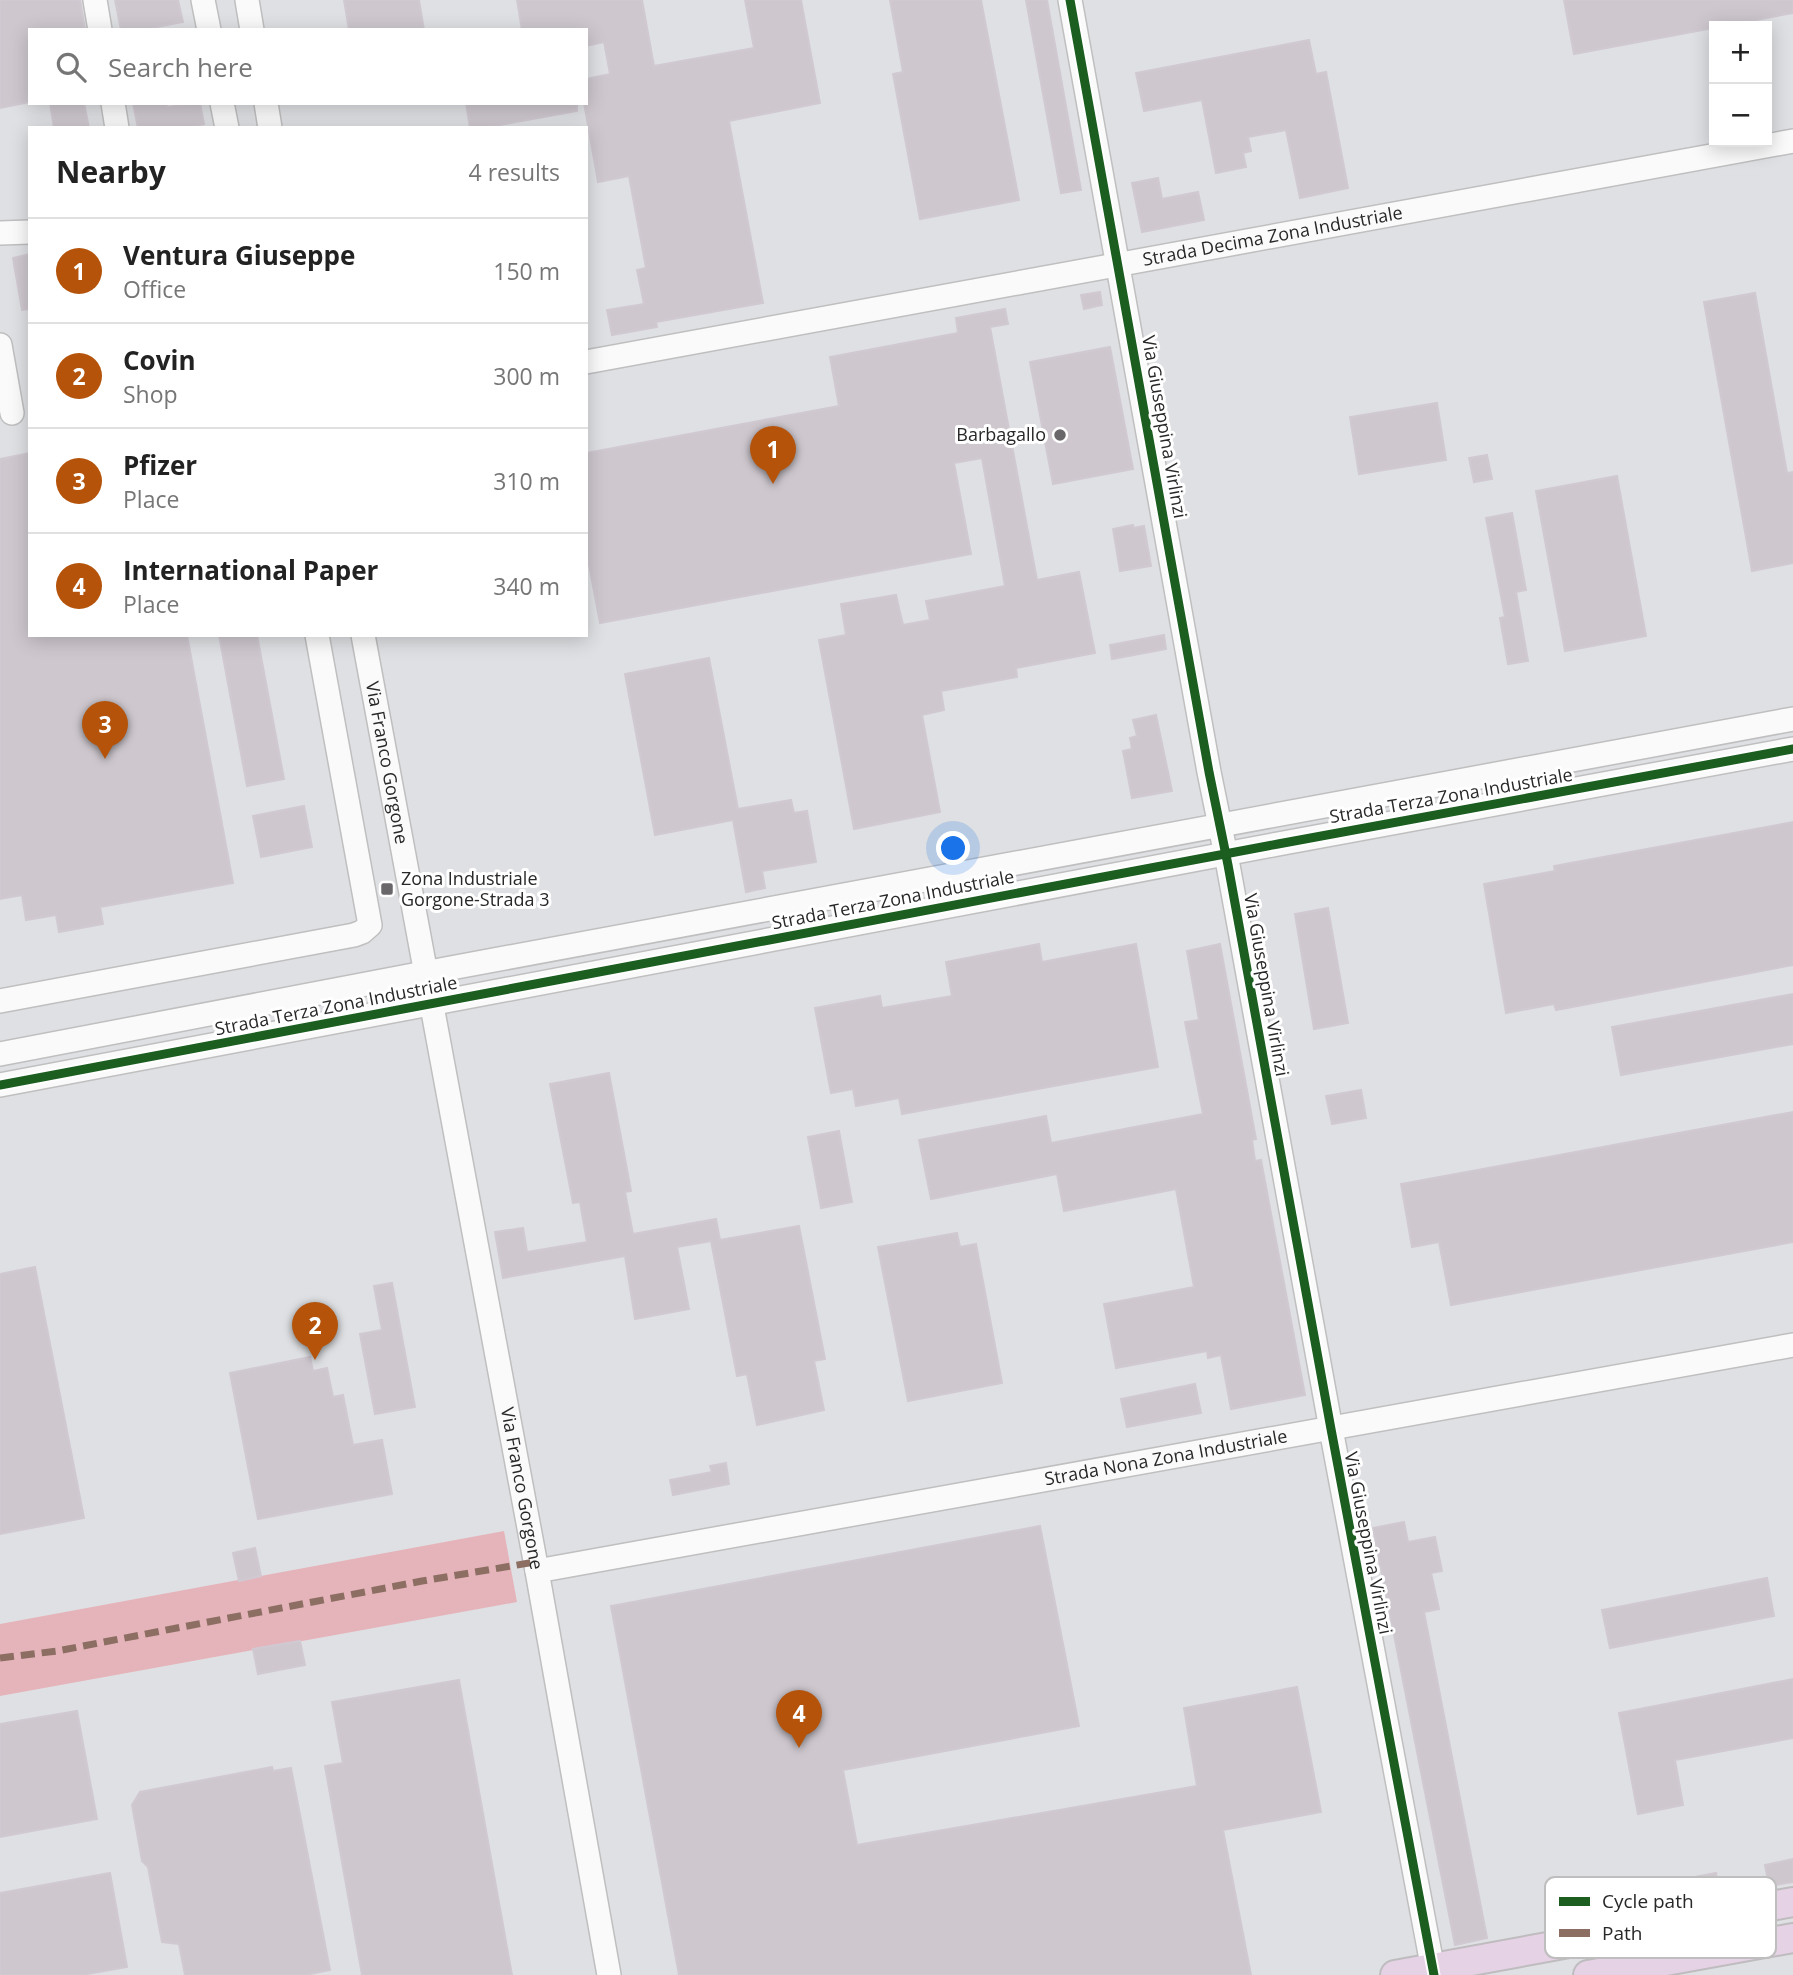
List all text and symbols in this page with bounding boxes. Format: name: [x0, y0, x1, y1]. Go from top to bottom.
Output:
map controls: [1709, 21, 1772, 147]
button: +: [1709, 21, 1772, 84]
search box: [28, 28, 588, 105]
icon: search: [52, 48, 90, 86]
text: Search here: [108, 49, 253, 85]
button: −: [1709, 84, 1772, 147]
text: Nearby: [56, 151, 166, 192]
text: 4 results: [469, 156, 560, 188]
street label: Strada Decima Zona Industriale: [1141, 200, 1404, 271]
text: Ventura Giuseppe: [123, 237, 355, 273]
text: 1: [72, 255, 86, 287]
text: 150 m: [493, 255, 560, 287]
text: Office: [123, 273, 186, 305]
street label: Via Giuseppina Virlinzi: [1137, 333, 1193, 520]
text: Covin: [123, 342, 195, 378]
text: 2: [72, 360, 86, 392]
text: 300 m: [493, 360, 560, 392]
text: Shop: [123, 378, 178, 410]
place label: Barbagallo: [956, 422, 1046, 446]
pin: 1: [750, 426, 796, 484]
marker: Barbagallo: [1052, 427, 1068, 443]
text: Pfizer: [123, 447, 197, 483]
text: 3: [72, 465, 86, 497]
text: 310 m: [493, 465, 560, 497]
text: Place: [123, 483, 179, 515]
text: International Paper: [123, 552, 378, 588]
text: 4: [72, 570, 86, 602]
text: 340 m: [493, 570, 560, 602]
text: Place: [123, 588, 179, 620]
street label: Via Franco Gorgone: [361, 679, 415, 846]
pin: 3: [82, 701, 128, 759]
street label: Strada Terza Zona Industriale: [1327, 762, 1574, 828]
your location: [936, 831, 970, 865]
street label: Strada Terza Zona Industriale: [770, 864, 1016, 934]
place label: Zona Industriale Gorgone-Strada 3: [401, 866, 549, 911]
marker: Zona Industriale Gorgone-Strada 3: [379, 881, 395, 897]
street label: Via Giuseppina Virlinzi: [1239, 891, 1295, 1078]
street label: Strada Terza Zona Industriale: [213, 970, 459, 1040]
pin: 2: [292, 1302, 338, 1360]
street label: Via Franco Gorgone: [496, 1405, 549, 1571]
street label: Strada Nona Zona Industriale: [1042, 1423, 1289, 1490]
street label: Via Giuseppina Virlinzi: [1340, 1450, 1398, 1636]
pin: 4: [776, 1690, 822, 1748]
legend: [1545, 1877, 1776, 1958]
text: Cycle path: [1602, 1888, 1694, 1914]
text: Path: [1602, 1920, 1642, 1946]

